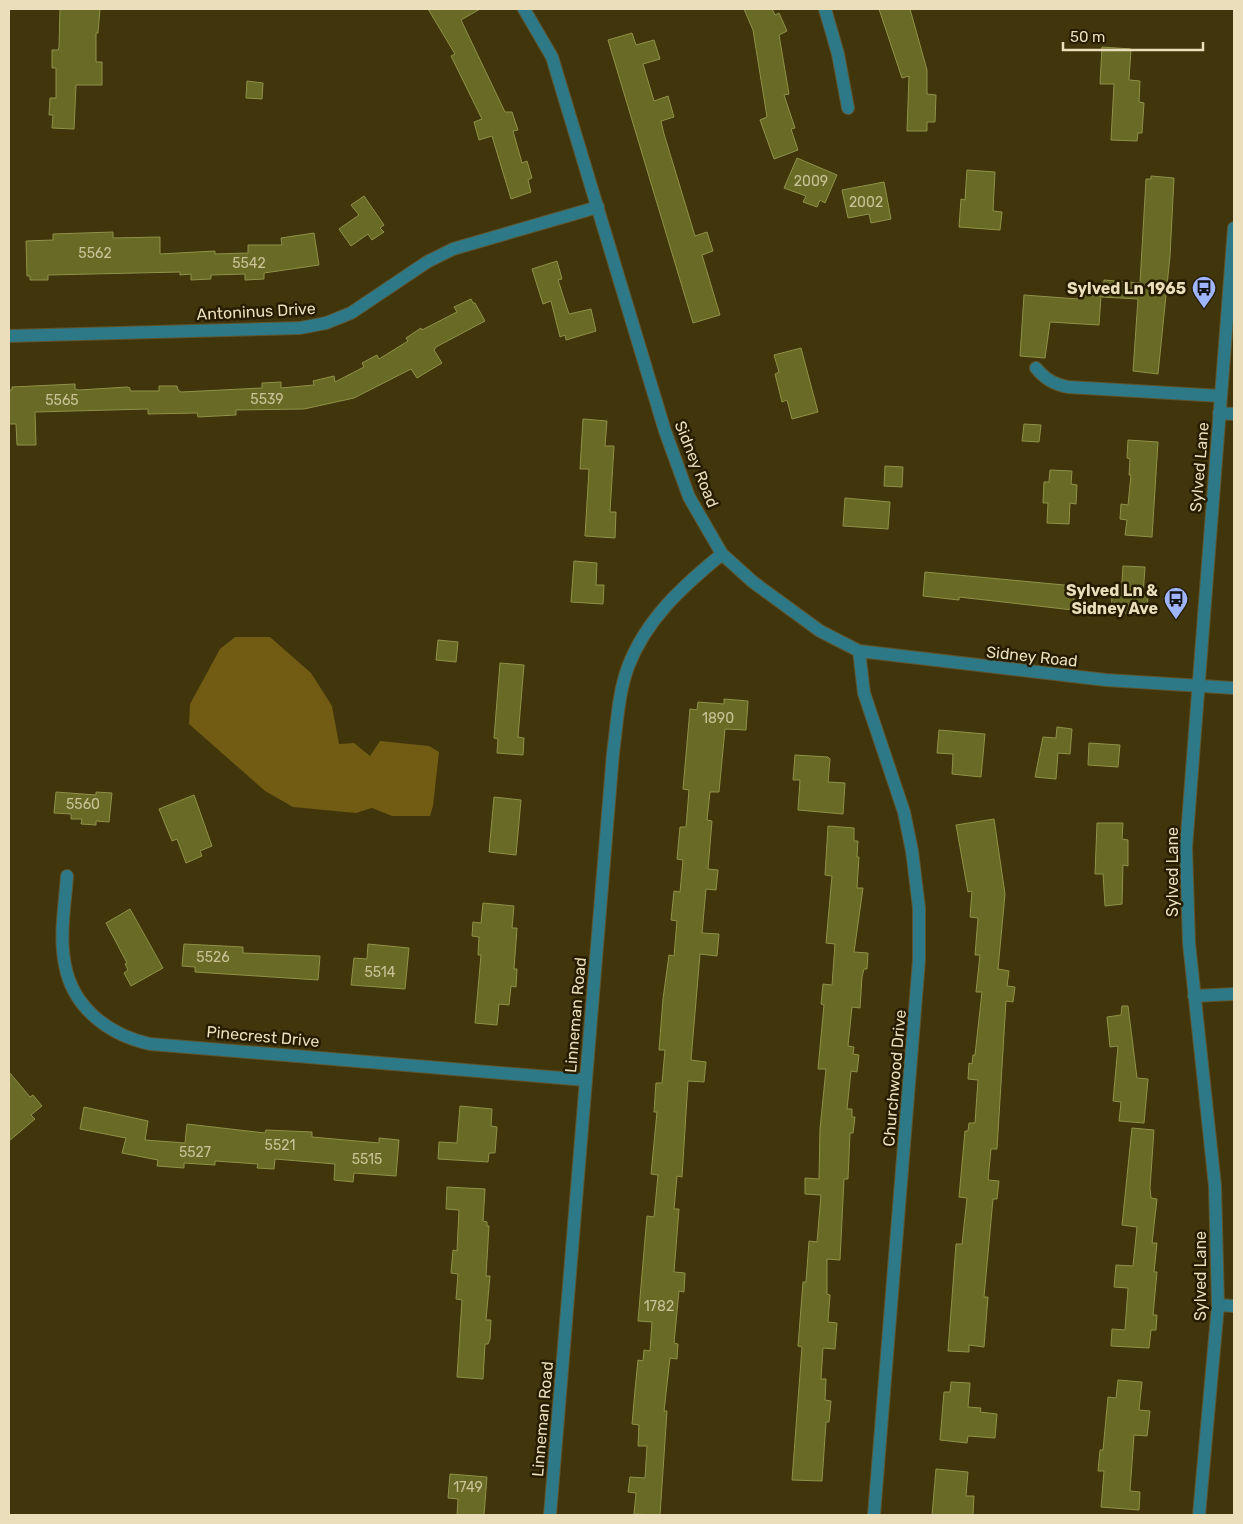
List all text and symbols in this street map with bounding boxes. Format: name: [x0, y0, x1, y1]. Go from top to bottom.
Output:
scale bar: [1063, 20, 1203, 52]
text: 50 m: [1070, 28, 1105, 46]
house number: 2009: [794, 173, 828, 190]
house number: 2002: [849, 194, 883, 211]
house number: 5562: [78, 245, 112, 262]
house number: 5542: [232, 255, 266, 272]
bus stop icon: Sylved Ln 1965: [1191, 275, 1217, 309]
place label: Sylved Ln 1965: [1067, 279, 1186, 298]
street label: Antoninus Drive: [196, 299, 316, 324]
house number: 5539: [250, 391, 284, 408]
house number: 5565: [45, 392, 79, 409]
street label: Sidney Road: [671, 418, 723, 510]
street label: Sylved Lane: [1186, 421, 1213, 513]
place label: Sylved Ln & Sidney Ave: [1066, 581, 1158, 618]
bus stop icon: Sylved Ln & Sidney Ave: [1163, 586, 1189, 620]
street label: Sidney Road: [985, 642, 1079, 671]
house number: 1890: [702, 710, 734, 727]
house number: 5560: [66, 796, 100, 813]
street label: Sylved Lane: [1163, 827, 1182, 917]
house number: 5526: [196, 949, 230, 966]
street label: Linneman Road: [561, 957, 590, 1074]
house number: 5514: [364, 964, 396, 981]
street label: Churchwood Drive: [879, 1009, 910, 1147]
street label: Pinecrest Drive: [206, 1022, 320, 1051]
house number: 5521: [265, 1137, 295, 1154]
house number: 5527: [179, 1144, 211, 1161]
house number: 5515: [352, 1151, 382, 1168]
street label: Sylved Lane: [1191, 1231, 1210, 1321]
house number: 1782: [644, 1298, 674, 1315]
street label: Linneman Road: [528, 1361, 557, 1478]
house number: 1749: [453, 1479, 483, 1496]

